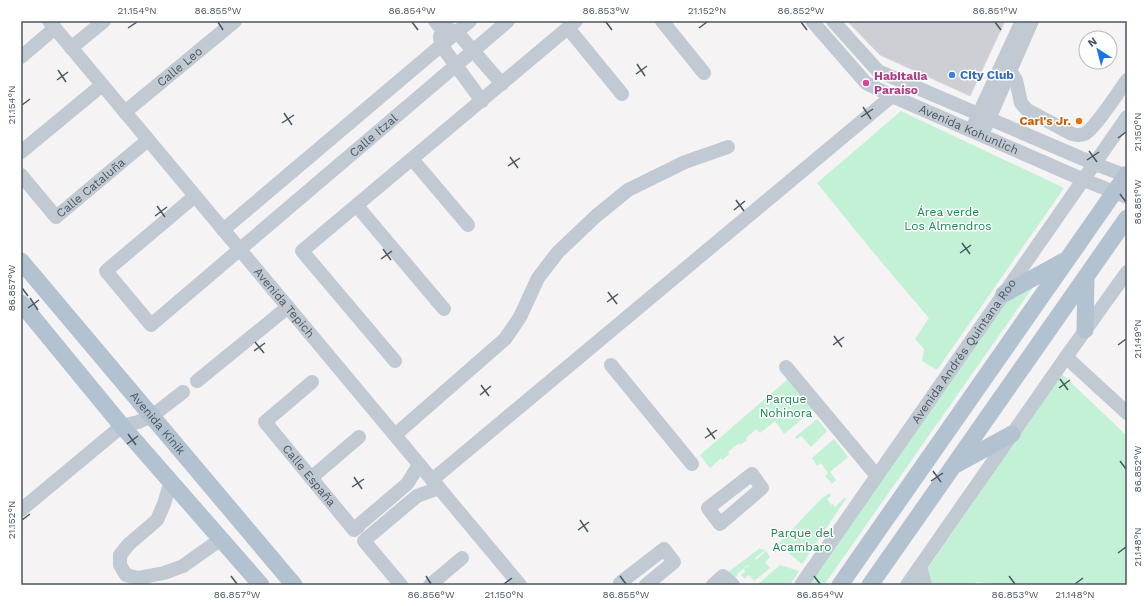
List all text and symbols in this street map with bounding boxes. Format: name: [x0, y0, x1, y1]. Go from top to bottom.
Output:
text: 21.154°N: [118, 5, 156, 16]
text: 86.855°W: [195, 5, 242, 16]
text: 86.854°W: [388, 5, 436, 16]
text: 86.853°W: [583, 5, 630, 16]
text: 21.152°N: [688, 5, 726, 16]
text: 86.852°W: [778, 5, 825, 16]
text: 86.851°W: [973, 5, 1018, 16]
north arrow: [1078, 30, 1118, 70]
text: N: [1085, 35, 1100, 50]
street label: Calle Leo: [154, 44, 205, 90]
place label: City Club: [960, 68, 1014, 82]
place label: Habitalia Paraíso: [874, 69, 928, 97]
marker: City Club: [947, 70, 957, 80]
marker: Habitalia Paraíso: [861, 78, 871, 88]
text: 21.154°N: [6, 86, 17, 124]
street label: Avenida Kohunlich: [917, 102, 1021, 157]
street label: Calle Itzal: [347, 111, 401, 160]
text: 21.150°N: [1132, 112, 1143, 152]
place label: Carl's Jr.: [1019, 114, 1071, 128]
marker: Carl's Jr.: [1074, 116, 1084, 126]
street label: Calle Cataluña: [54, 155, 128, 221]
text: 86.851°W: [1132, 179, 1143, 225]
park label: Área verde Los Almendros: [904, 205, 992, 233]
text: 86.857°W: [6, 264, 17, 311]
street label: Avenida Tepich: [251, 265, 317, 341]
street label: Avenida Andrés Quintana Roo: [909, 276, 1019, 426]
text: 21.149°N: [1132, 319, 1143, 359]
street label: Avenida Kinik: [127, 389, 188, 458]
park label: Parque Nohinora: [760, 392, 813, 420]
street label: Calle España: [279, 442, 339, 509]
text: 86.852°W: [1132, 445, 1143, 492]
text: 21.152°N: [6, 501, 17, 539]
park label: Parque del Acambaro: [771, 526, 834, 554]
text: 21.148°N: [1132, 527, 1143, 567]
text: 86.857°W: [214, 589, 261, 600]
text: 86.856°W: [407, 589, 455, 600]
text: 21.150°N: [484, 589, 524, 600]
text: 86.855°W: [603, 589, 650, 600]
text: 86.854°W: [796, 589, 844, 600]
text: 86.853°W: [992, 589, 1039, 600]
text: 21.148°N: [1055, 589, 1095, 600]

